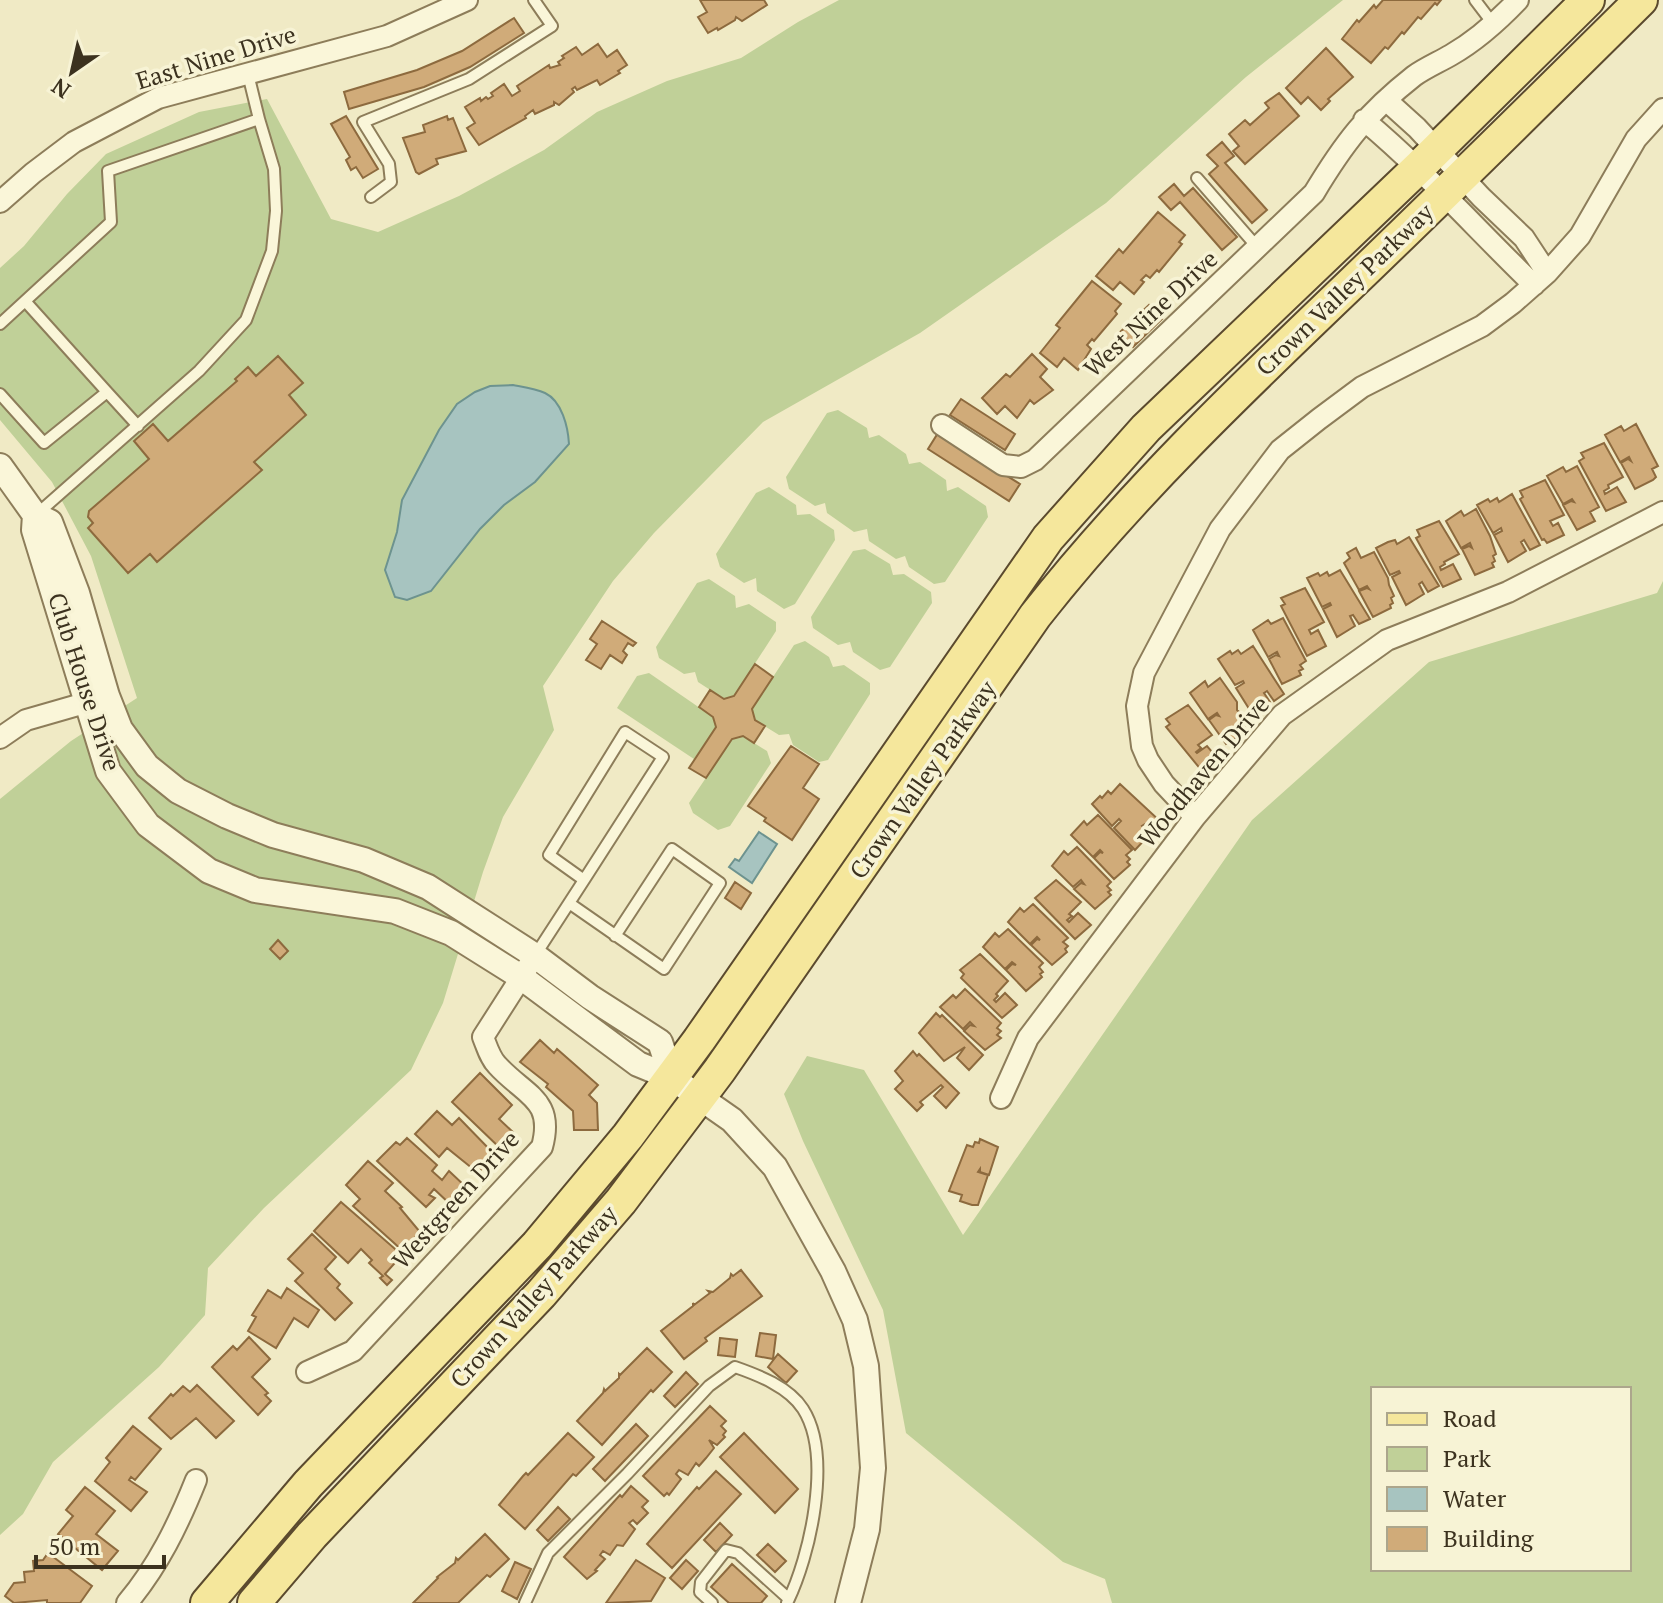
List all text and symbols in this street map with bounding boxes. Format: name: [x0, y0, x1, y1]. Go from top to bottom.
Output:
street label: East Nine Drive: [132, 18, 299, 97]
north arrow: [32, 32, 112, 112]
text: N: [45, 72, 76, 106]
street label: Crown Valley Parkway: [1249, 196, 1441, 382]
street label: West Nine Drive: [1076, 243, 1224, 384]
street label: Club House Drive: [41, 589, 129, 775]
street label: Crown Valley Parkway: [842, 673, 1003, 885]
street label: Woodhaven Drive: [1131, 689, 1276, 854]
street label: Westgreen Drive: [385, 1123, 526, 1275]
street label: Crown Valley Parkway: [443, 1198, 624, 1394]
legend: [1371, 1387, 1631, 1571]
text: Road: [1443, 1402, 1497, 1434]
text: Park: [1443, 1442, 1492, 1474]
text: Water: [1443, 1482, 1507, 1514]
scale bar: [36, 1519, 164, 1569]
text: Building: [1443, 1522, 1534, 1554]
text: 50 m: [48, 1530, 100, 1562]

